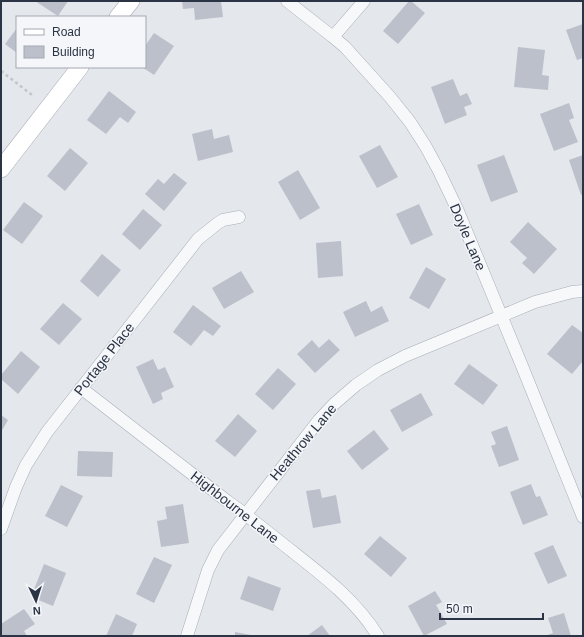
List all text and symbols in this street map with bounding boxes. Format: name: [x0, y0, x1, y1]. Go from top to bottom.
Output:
legend: [16, 16, 146, 68]
text: Road: [52, 25, 81, 39]
text: Building: [52, 45, 95, 59]
street label: Doyle Lane: [447, 201, 489, 273]
street label: Portage Place: [71, 319, 138, 399]
street label: Heathrow Lane: [266, 400, 340, 484]
street label: Highbourne Lane: [188, 468, 282, 547]
north arrow: [16, 581, 56, 621]
scale bar: [440, 595, 543, 621]
text: 50 m: [446, 602, 473, 616]
text: N: [32, 605, 41, 617]

